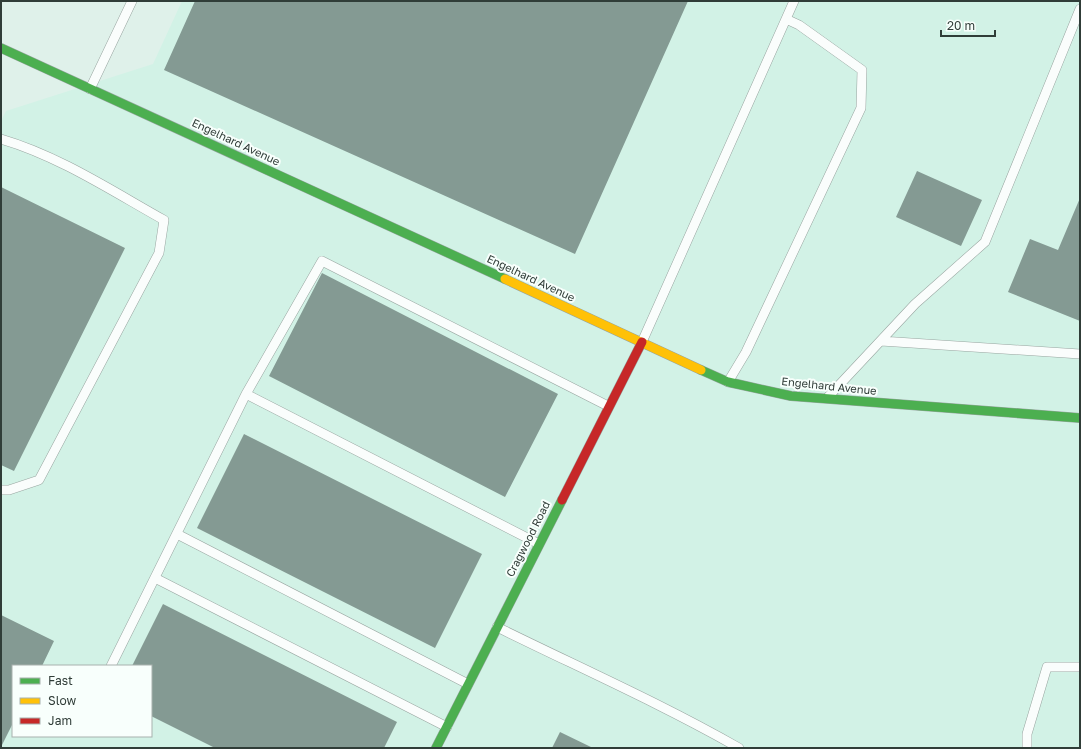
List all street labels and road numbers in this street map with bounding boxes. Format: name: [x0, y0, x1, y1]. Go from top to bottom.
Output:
street label: Engelhard Avenue: [190, 115, 282, 168]
street label: Engelhard Avenue: [485, 251, 577, 304]
street label: Engelhard Avenue: [781, 374, 877, 397]
street label: Cragwood Road: [503, 499, 552, 579]

